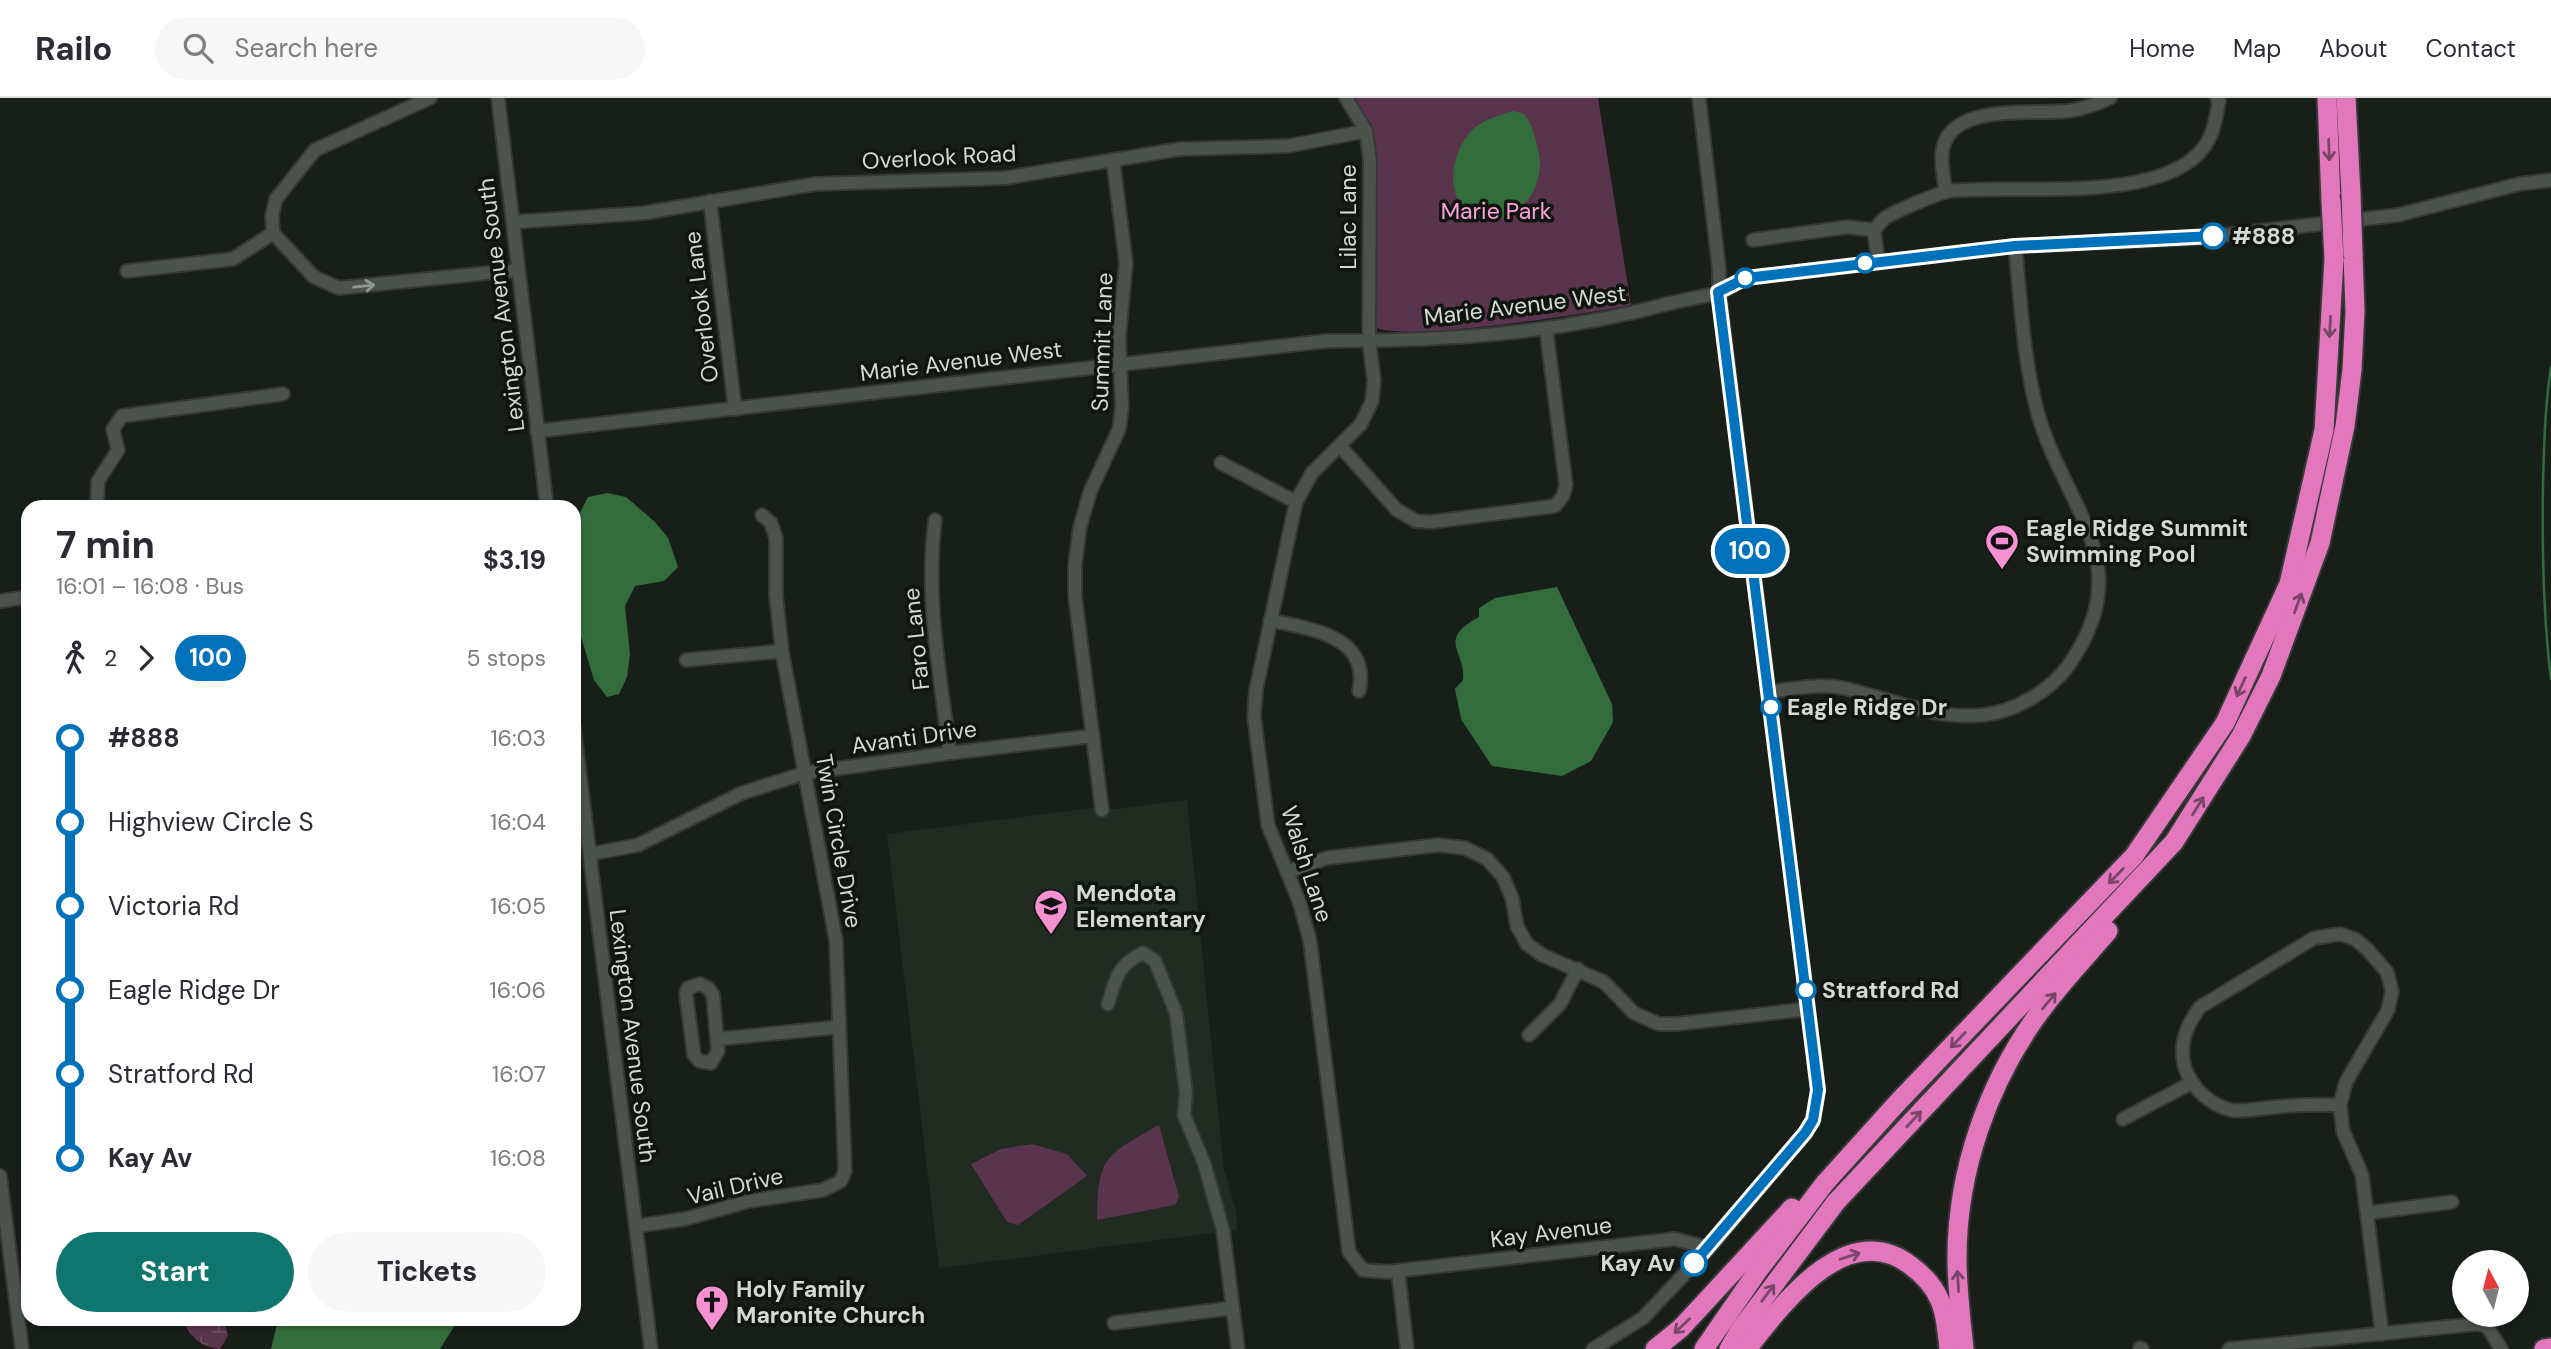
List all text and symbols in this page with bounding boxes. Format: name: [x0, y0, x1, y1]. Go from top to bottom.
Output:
search box: [155, 17, 645, 80]
text: Railo: [35, 27, 113, 70]
icon: search: [179, 29, 217, 67]
text: Search here: [235, 31, 378, 65]
text: Home: [2129, 33, 2195, 64]
text: Map: [2233, 33, 2281, 64]
text: About: [2319, 33, 2388, 64]
text: Contact: [2426, 33, 2516, 64]
street label: Overlook Road: [861, 138, 1017, 176]
one-way arrow: [2322, 138, 2335, 161]
street label: Lilac Lane: [1333, 164, 1363, 270]
street label: Lexington Avenue South: [471, 176, 531, 434]
park label: Marie Park: [1441, 196, 1552, 226]
place label: #888: [2232, 221, 2295, 251]
marker: #888: [2200, 223, 2226, 249]
street label: Overlook Lane: [677, 230, 725, 384]
unlabelled marker: [1855, 253, 1875, 273]
unlabelled marker: [1735, 268, 1755, 288]
street label: Summit Lane: [1085, 272, 1119, 412]
street label: Marie Avenue West: [1422, 278, 1628, 332]
one-way arrow: [352, 279, 375, 292]
one-way arrow: [2323, 316, 2336, 338]
street label: Marie Avenue West: [858, 334, 1064, 388]
place label: Eagle Ridge Summit Swimming Pool: [2026, 513, 2248, 569]
text: 7 min: [56, 520, 155, 570]
sports icon: Eagle Ridge Summit Swimming Pool: [1983, 522, 2021, 571]
line badge: 100: [1710, 528, 1790, 574]
text: 100: [1729, 535, 1771, 566]
text: $3.19: [483, 543, 546, 577]
text: 16:01 – 16:08 · Bus: [56, 571, 244, 601]
street label: Faro Lane: [896, 586, 936, 692]
one-way arrow: [2293, 592, 2305, 614]
icon: walk: [56, 639, 94, 677]
icon: forward: [127, 639, 165, 677]
text: 100: [189, 642, 232, 673]
text: 2: [104, 643, 117, 673]
text: 5 stops: [467, 643, 546, 673]
one-way arrow: [2234, 676, 2247, 697]
place label: Eagle Ridge Dr: [1787, 692, 1947, 722]
marker: Eagle Ridge Dr: [1761, 697, 1781, 717]
street label: Avanti Drive: [849, 713, 979, 761]
text: #888: [108, 721, 180, 755]
text: 16:03: [490, 723, 546, 753]
street label: Twin Circle Drive: [809, 752, 869, 930]
one-way arrow: [2191, 796, 2205, 816]
street label: Walsh Lane: [1274, 802, 1340, 926]
text: Highview Circle S: [108, 805, 314, 839]
text: 16:04: [490, 807, 546, 837]
one-way arrow: [2107, 867, 2124, 884]
place label: Mendota Elementary: [1076, 878, 1206, 934]
school or university icon: Mendota Elementary: [1032, 887, 1070, 936]
text: Victoria Rd: [108, 889, 239, 923]
text: 16:05: [490, 891, 546, 921]
street label: Lexington Avenue South: [603, 907, 663, 1165]
text: Eagle Ridge Dr: [108, 973, 280, 1007]
text: 16:06: [490, 975, 546, 1005]
place label: Stratford Rd: [1822, 975, 1959, 1005]
marker: Stratford Rd: [1796, 980, 1816, 1000]
one-way arrow: [2041, 992, 2057, 1010]
one-way arrow: [1950, 1031, 1967, 1048]
text: Stratford Rd: [108, 1057, 254, 1091]
text: 16:07: [492, 1059, 546, 1089]
one-way arrow: [1906, 1110, 1922, 1128]
text: Kay Av: [108, 1141, 192, 1175]
text: 16:08: [490, 1143, 546, 1173]
street label: Vail Drive: [684, 1160, 786, 1212]
street label: Kay Avenue: [1489, 1210, 1613, 1254]
button: Start: [56, 1232, 294, 1312]
button: Tickets: [308, 1232, 546, 1312]
place label: Kay Av: [1600, 1248, 1675, 1278]
one-way arrow: [1839, 1248, 1861, 1261]
marker: Kay Av: [1681, 1250, 1707, 1276]
north arrow: [2452, 1250, 2529, 1326]
map controls: [2452, 1250, 2529, 1327]
one-way arrow: [1952, 1270, 1965, 1293]
place label: Holy Family Maronite Church: [736, 1274, 925, 1330]
church icon: Holy Family Maronite Church: [693, 1283, 731, 1332]
one-way arrow: [1760, 1284, 1775, 1303]
one-way arrow: [1673, 1318, 1691, 1334]

